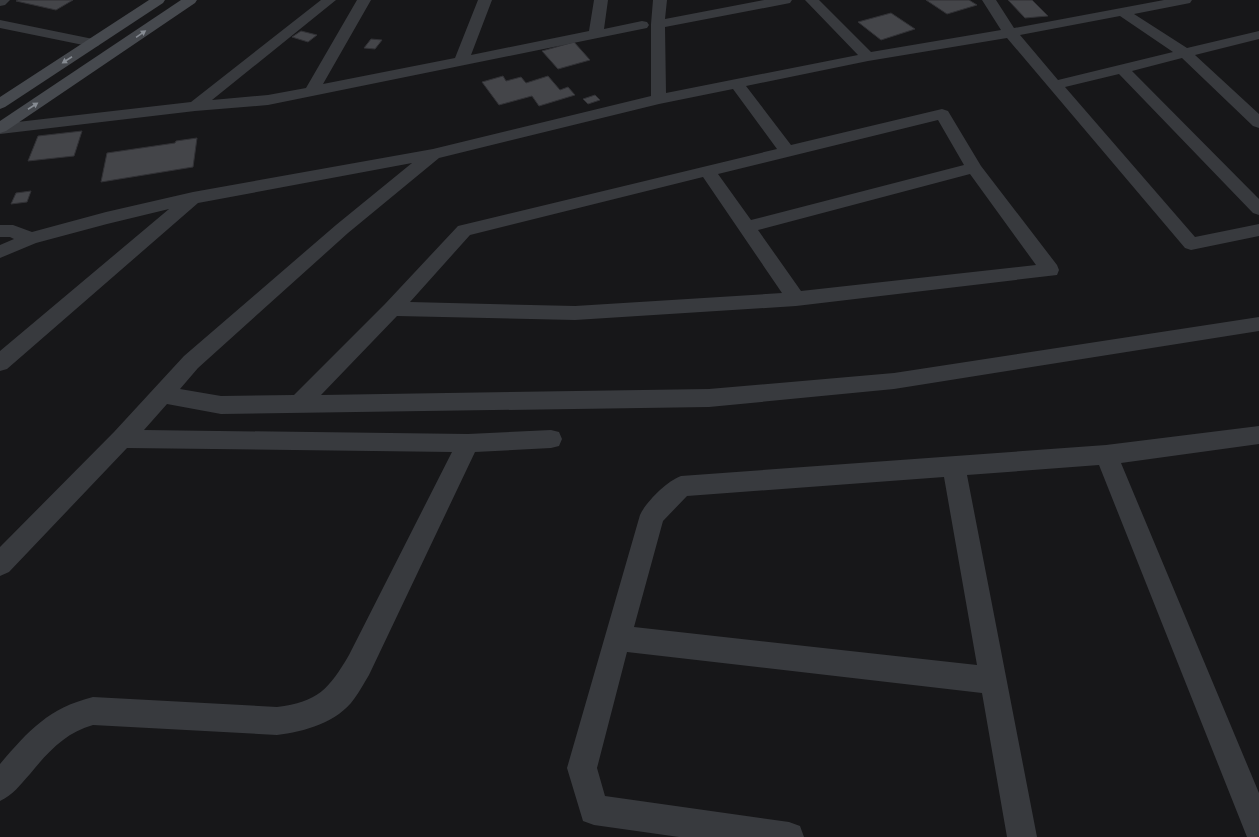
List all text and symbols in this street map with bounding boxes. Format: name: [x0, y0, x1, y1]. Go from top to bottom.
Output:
one-way arrow: [136, 30, 146, 38]
one-way arrow: [62, 56, 72, 64]
one-way arrow: [27, 102, 38, 110]

